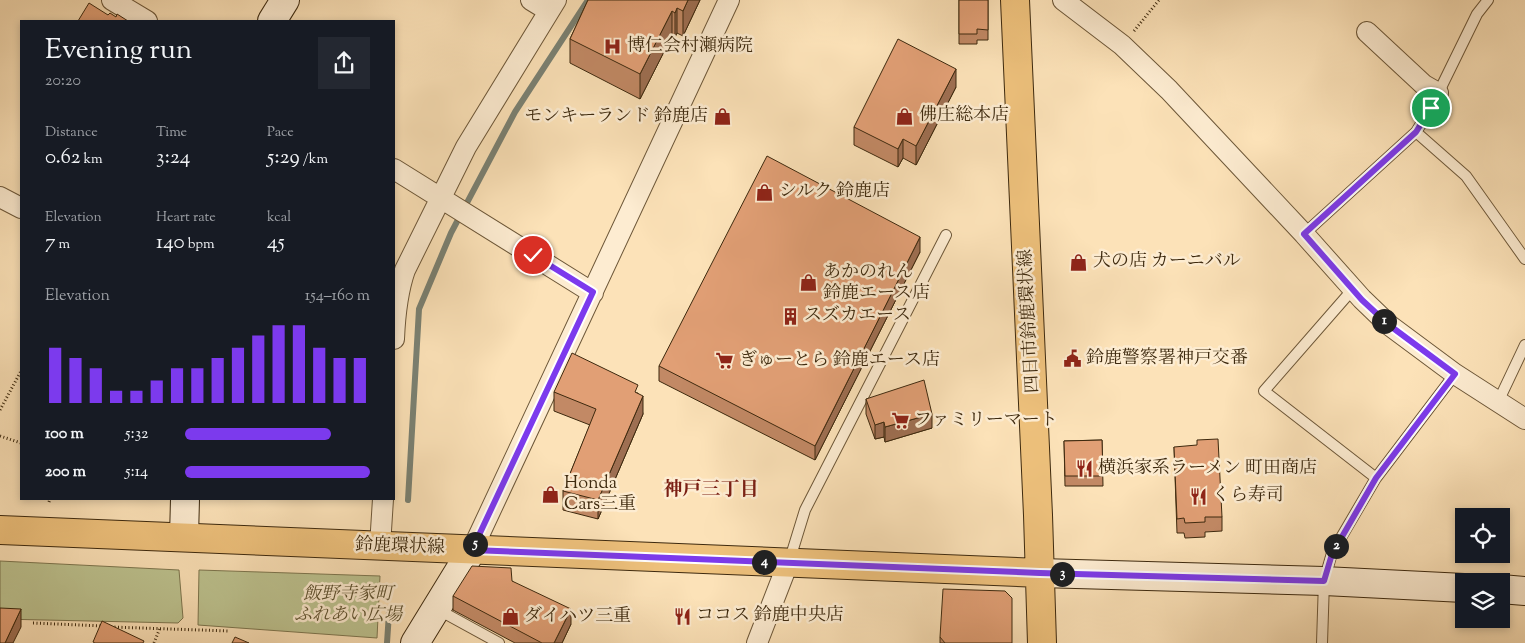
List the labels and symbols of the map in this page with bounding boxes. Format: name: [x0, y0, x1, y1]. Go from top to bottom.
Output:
place label: 博仁会村瀬病院: [627, 34, 753, 60]
hospital icon: 博仁会村瀬病院: [603, 37, 623, 57]
pin: [1410, 87, 1452, 129]
place label: 佛庄総本店: [919, 103, 1009, 129]
place label: モンキーランド 鈴鹿店: [524, 104, 708, 130]
shop icon: 佛庄総本店: [895, 106, 915, 126]
shop icon: モンキーランド 鈴鹿店: [712, 107, 732, 127]
place label: シルク 鈴鹿店: [779, 179, 890, 205]
shop icon: シルク 鈴鹿店: [755, 182, 775, 202]
pin: [512, 234, 554, 276]
street label: 四日市鈴鹿環状線: [1013, 248, 1047, 394]
place label: 犬の店 カーニバル: [1093, 249, 1241, 275]
shop icon: 犬の店 カーニバル: [1069, 252, 1089, 272]
place label: あかのれん 鈴鹿エース店: [823, 260, 930, 307]
shop icon: あかのれん 鈴鹿エース店: [799, 273, 819, 293]
place label: スズカエース: [804, 303, 911, 329]
building icon: スズカエース: [780, 306, 800, 326]
pin: 1: [1372, 308, 1396, 334]
place label: 鈴鹿警察署神戸交番: [1086, 346, 1248, 372]
place label: ぎゅーとら 鈴鹿エース店: [739, 348, 940, 374]
public building icon: 鈴鹿警察署神戸交番: [1062, 349, 1082, 369]
supermarket icon: ぎゅーとら 鈴鹿エース店: [715, 351, 735, 371]
place label: ファミリーマート: [914, 408, 1058, 434]
supermarket icon: ファミリーマート: [890, 411, 910, 431]
place label: 横浜家系ラーメン 町田商店: [1098, 456, 1317, 482]
restaurant icon: 横浜家系ラーメン 町田商店: [1074, 459, 1094, 479]
place label: Honda Cars三重: [564, 471, 636, 518]
district label: 神戸三丁目: [663, 477, 759, 504]
place label: くら寿司: [1212, 483, 1284, 509]
shop icon: Honda Cars三重: [540, 484, 560, 504]
restaurant icon: くら寿司: [1188, 486, 1208, 506]
street label: 鈴鹿環状線: [355, 532, 445, 562]
pin: 5: [462, 532, 488, 556]
pin: 2: [1324, 534, 1348, 558]
pin: 4: [752, 550, 776, 574]
pin: 3: [1050, 562, 1074, 586]
park label: 飯野寺家町 ふれあい広場: [294, 582, 404, 629]
place label: ココス 鈴鹿中央店: [696, 603, 844, 629]
place label: ダイハツ三重: [524, 604, 631, 630]
restaurant icon: ココス 鈴鹿中央店: [672, 606, 692, 626]
shop icon: ダイハツ三重: [500, 607, 520, 627]

